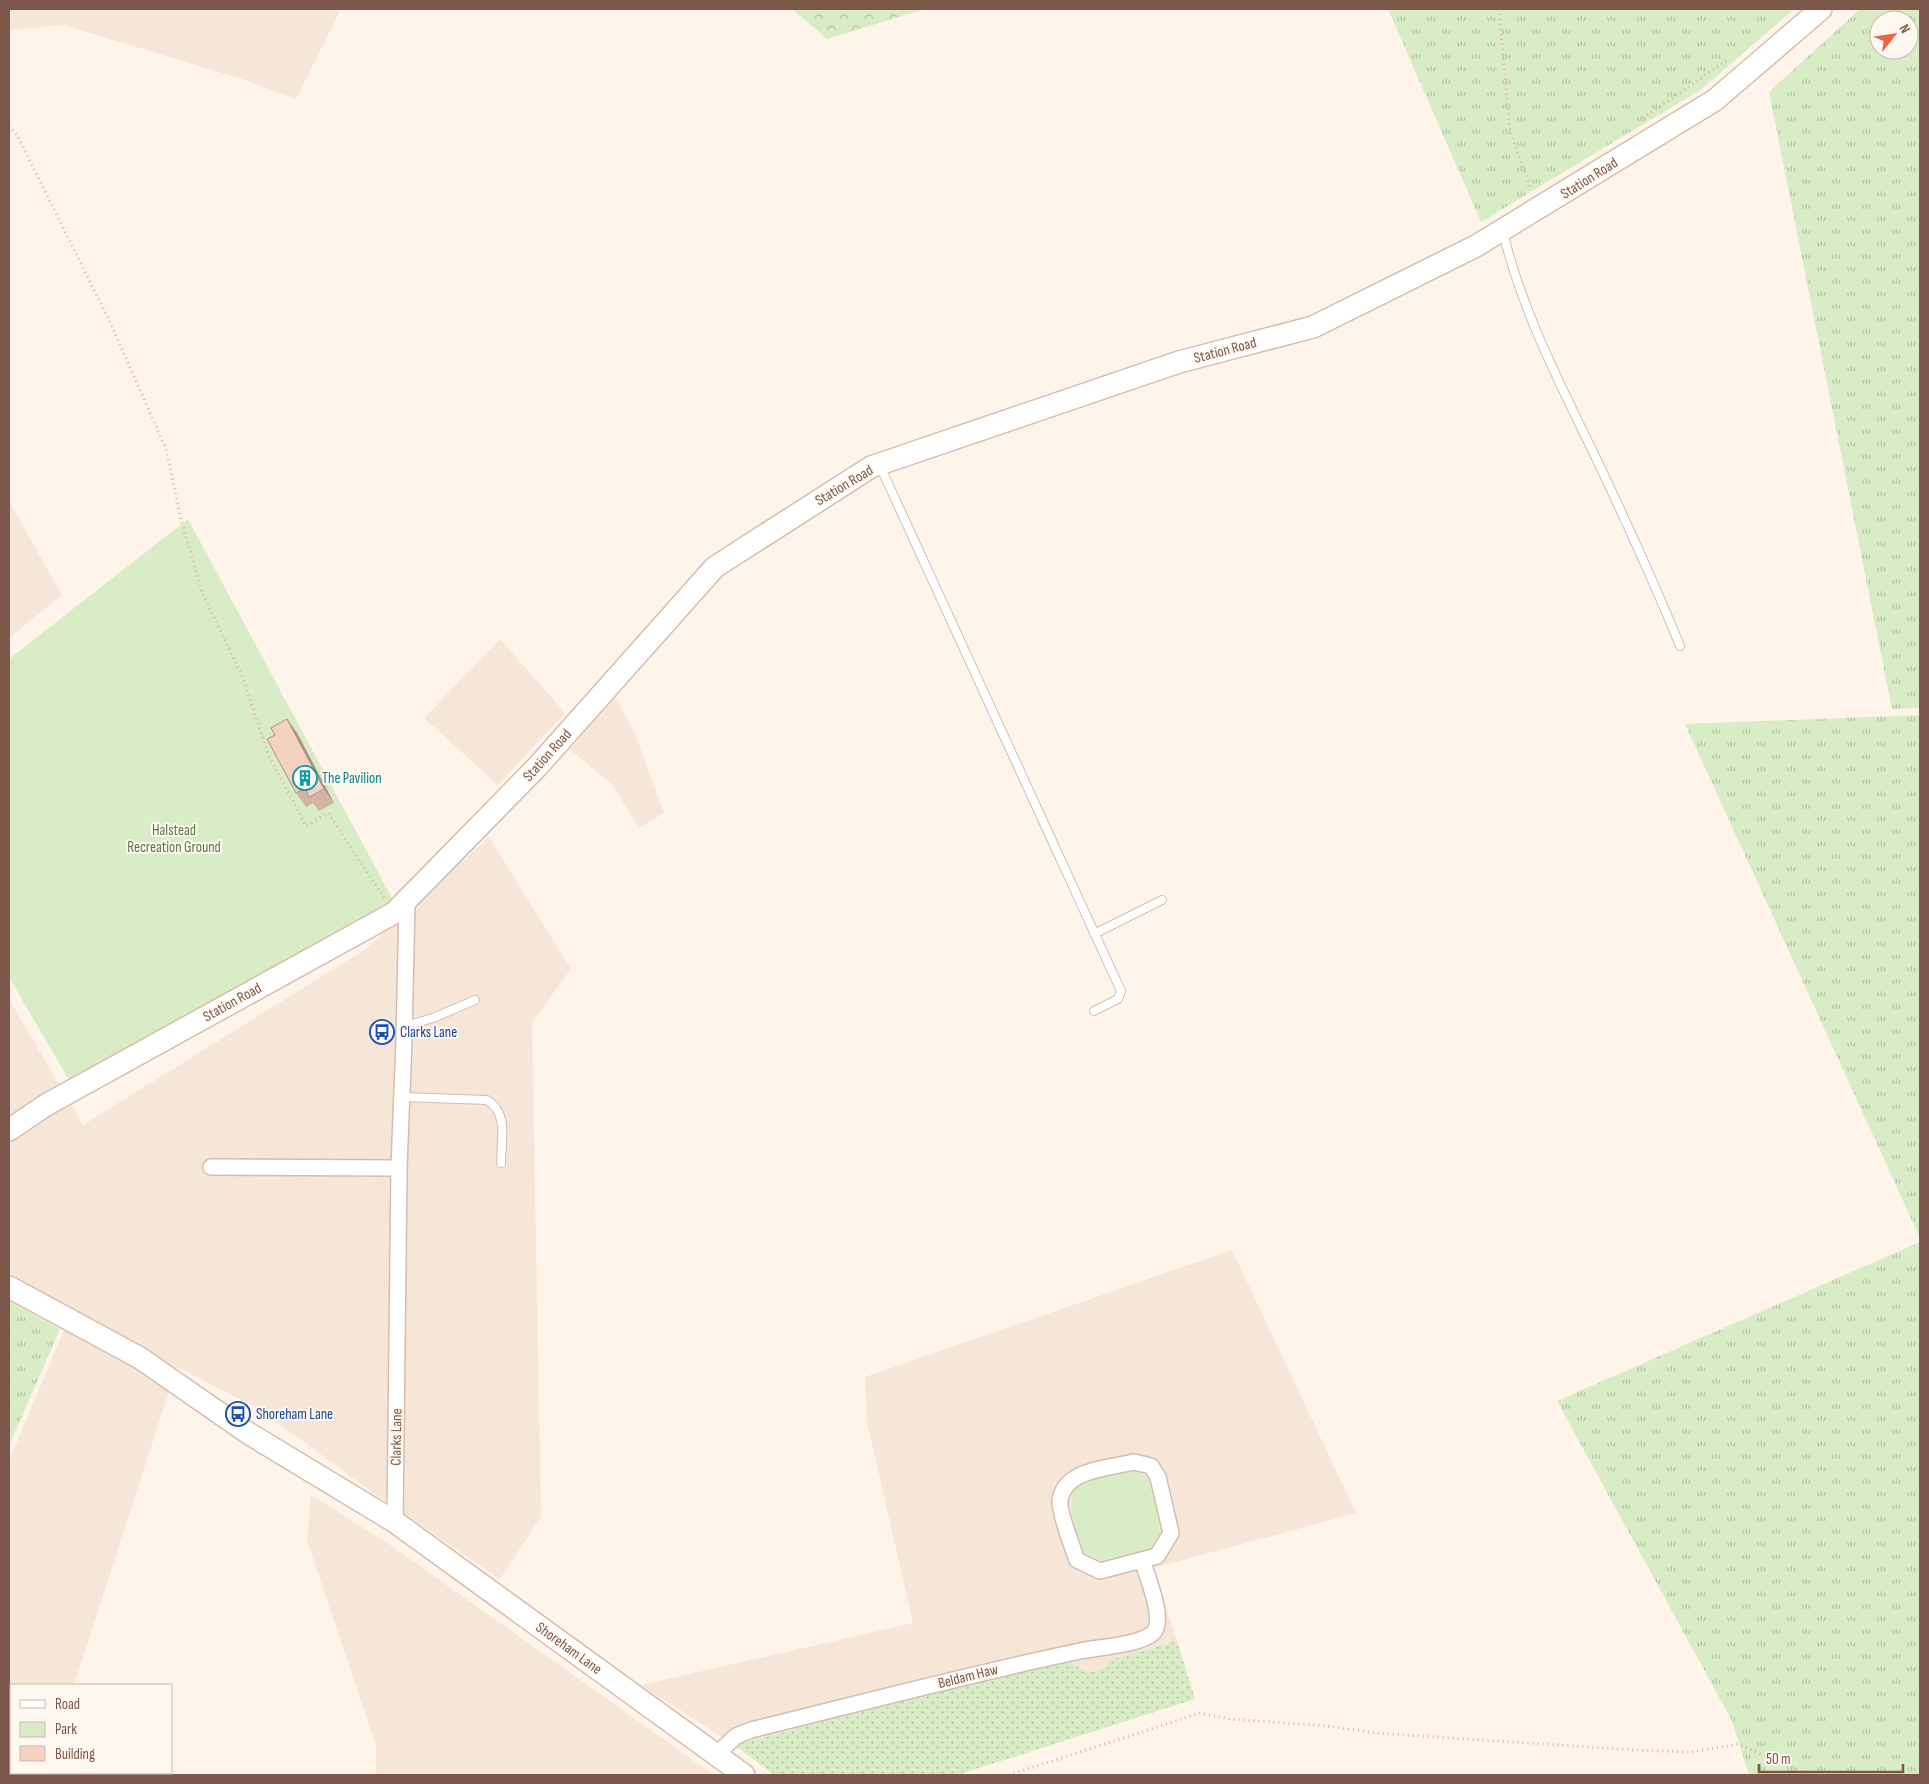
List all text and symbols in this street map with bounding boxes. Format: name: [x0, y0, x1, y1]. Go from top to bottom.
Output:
north arrow: [1869, 10, 1919, 60]
text: N: [1896, 21, 1914, 36]
street label: Station Road: [1557, 153, 1621, 203]
street label: Station Road: [1192, 333, 1259, 368]
street label: Station Road: [812, 461, 877, 510]
street label: Station Road: [519, 725, 576, 786]
building icon: The Pavilion: [292, 765, 318, 791]
place label: The Pavilion: [322, 769, 382, 788]
park label: Halstead Recreation Ground: [127, 821, 221, 857]
street label: Station Road: [200, 979, 265, 1026]
bus stop icon: Clarks Lane: [369, 1019, 395, 1045]
place label: Clarks Lane: [400, 1023, 457, 1042]
bus stop icon: Shoreham Lane: [225, 1401, 251, 1427]
place label: Shoreham Lane: [256, 1405, 333, 1424]
street label: Clarks Lane: [387, 1408, 406, 1466]
street label: Shoreham Lane: [532, 1618, 606, 1679]
street label: Beldam Haw: [936, 1660, 1001, 1693]
legend: [10, 1684, 172, 1774]
text: Road: [55, 1695, 80, 1714]
text: Park: [55, 1720, 77, 1739]
scale bar: [1759, 1742, 1903, 1774]
text: Building: [55, 1745, 95, 1764]
text: 50 m: [1766, 1750, 1791, 1769]

